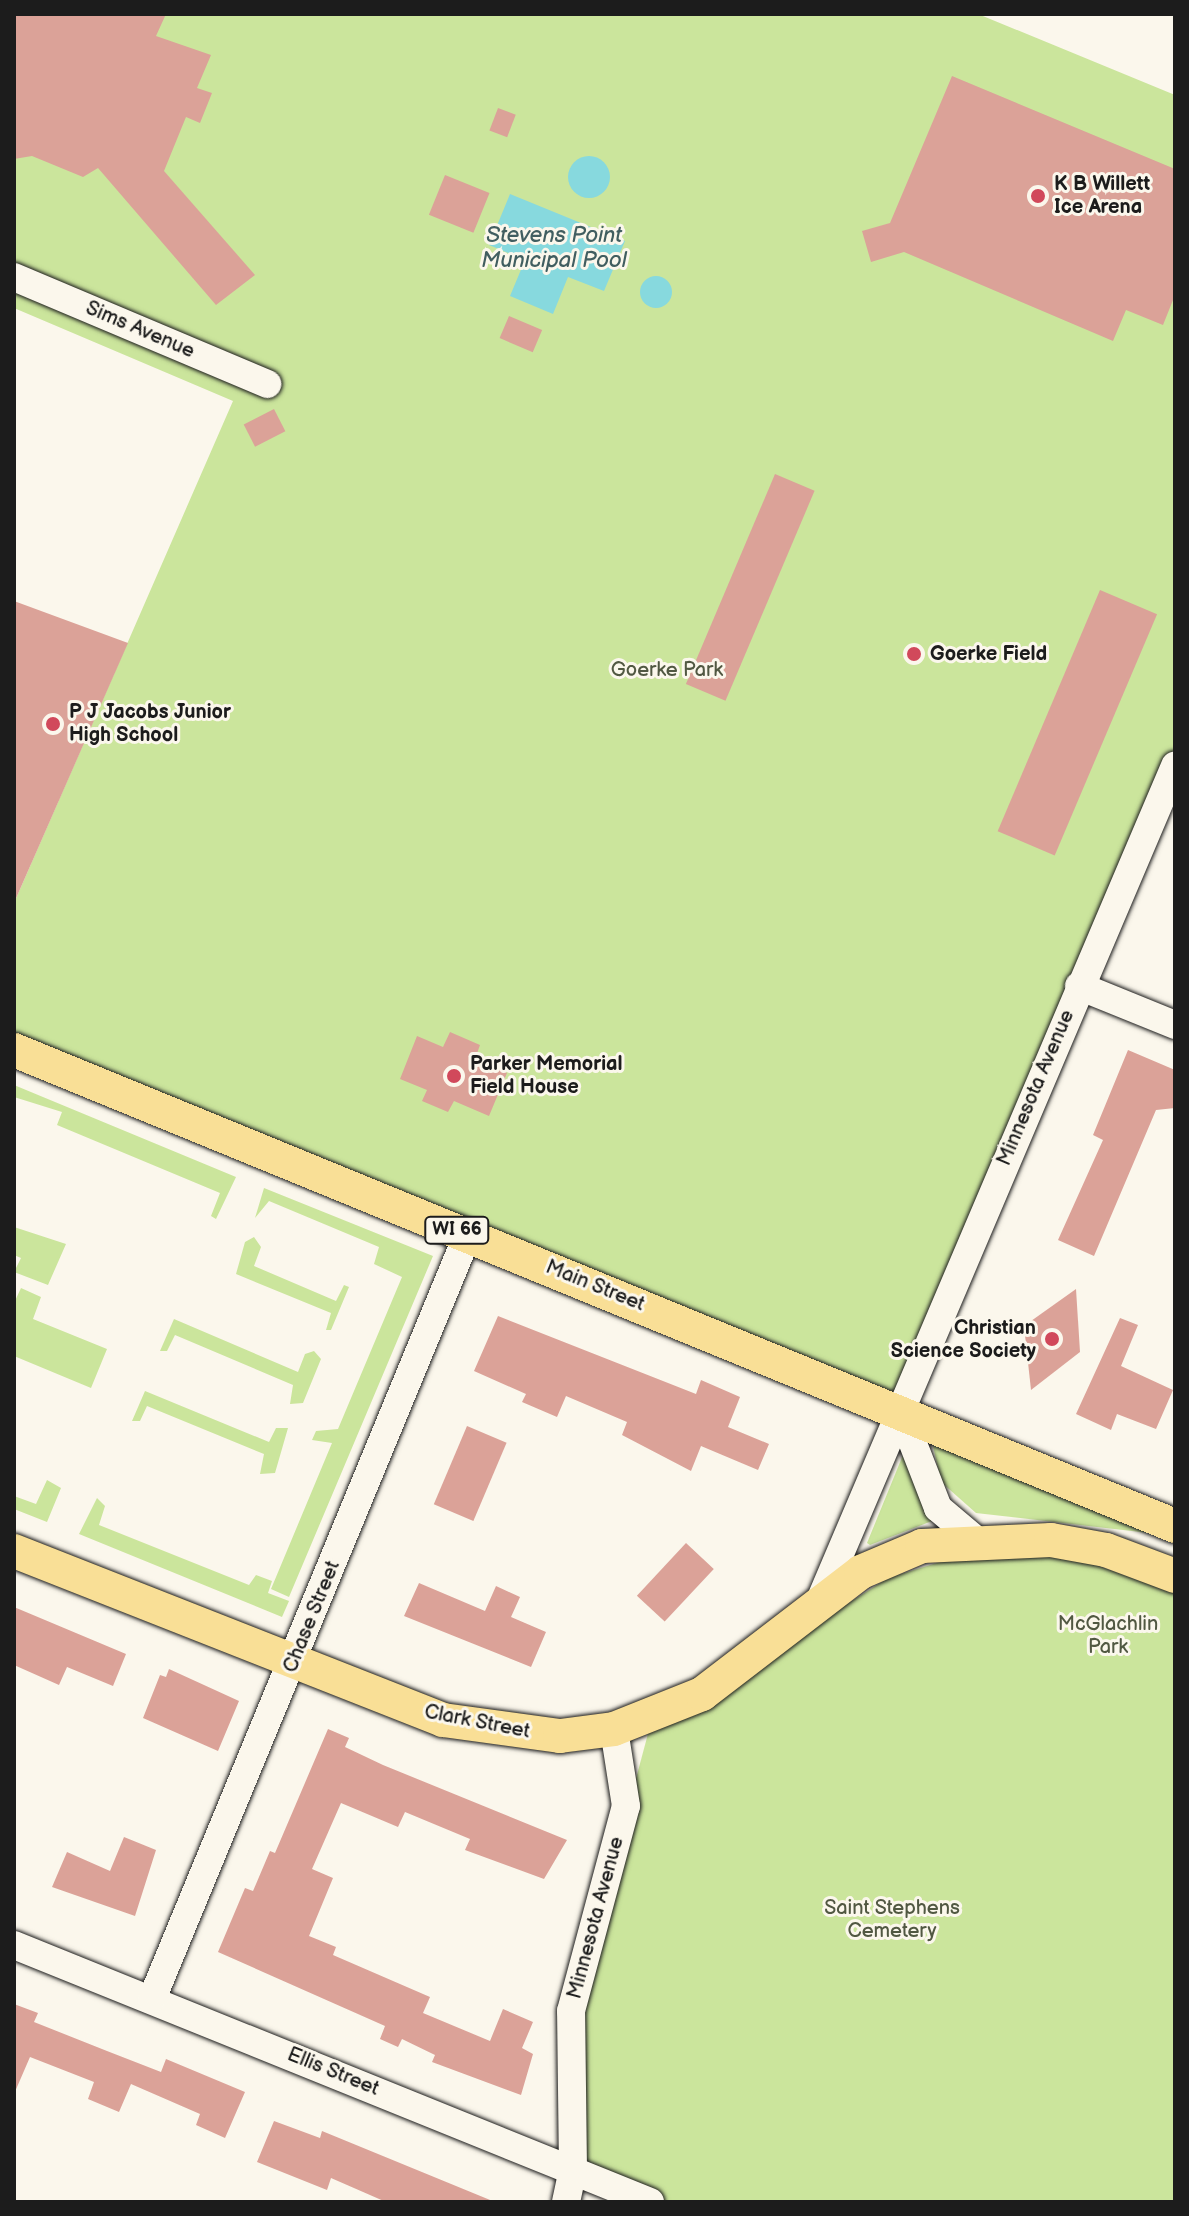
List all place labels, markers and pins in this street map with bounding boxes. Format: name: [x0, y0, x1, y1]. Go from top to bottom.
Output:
place label: K B Willett Ice Arena: [1054, 172, 1150, 219]
marker: K B Willett Ice Arena: [1029, 187, 1047, 205]
place label: Goerke Field: [930, 642, 1047, 666]
marker: Goerke Field: [905, 645, 923, 663]
place label: P J Jacobs Junior High School: [69, 700, 231, 747]
marker: P J Jacobs Junior High School: [44, 715, 62, 733]
place label: Parker Memorial Field House: [470, 1052, 623, 1099]
marker: Parker Memorial Field House: [445, 1067, 463, 1085]
place label: Christian Science Society: [891, 1316, 1036, 1363]
marker: Christian Science Society: [1043, 1330, 1061, 1348]

